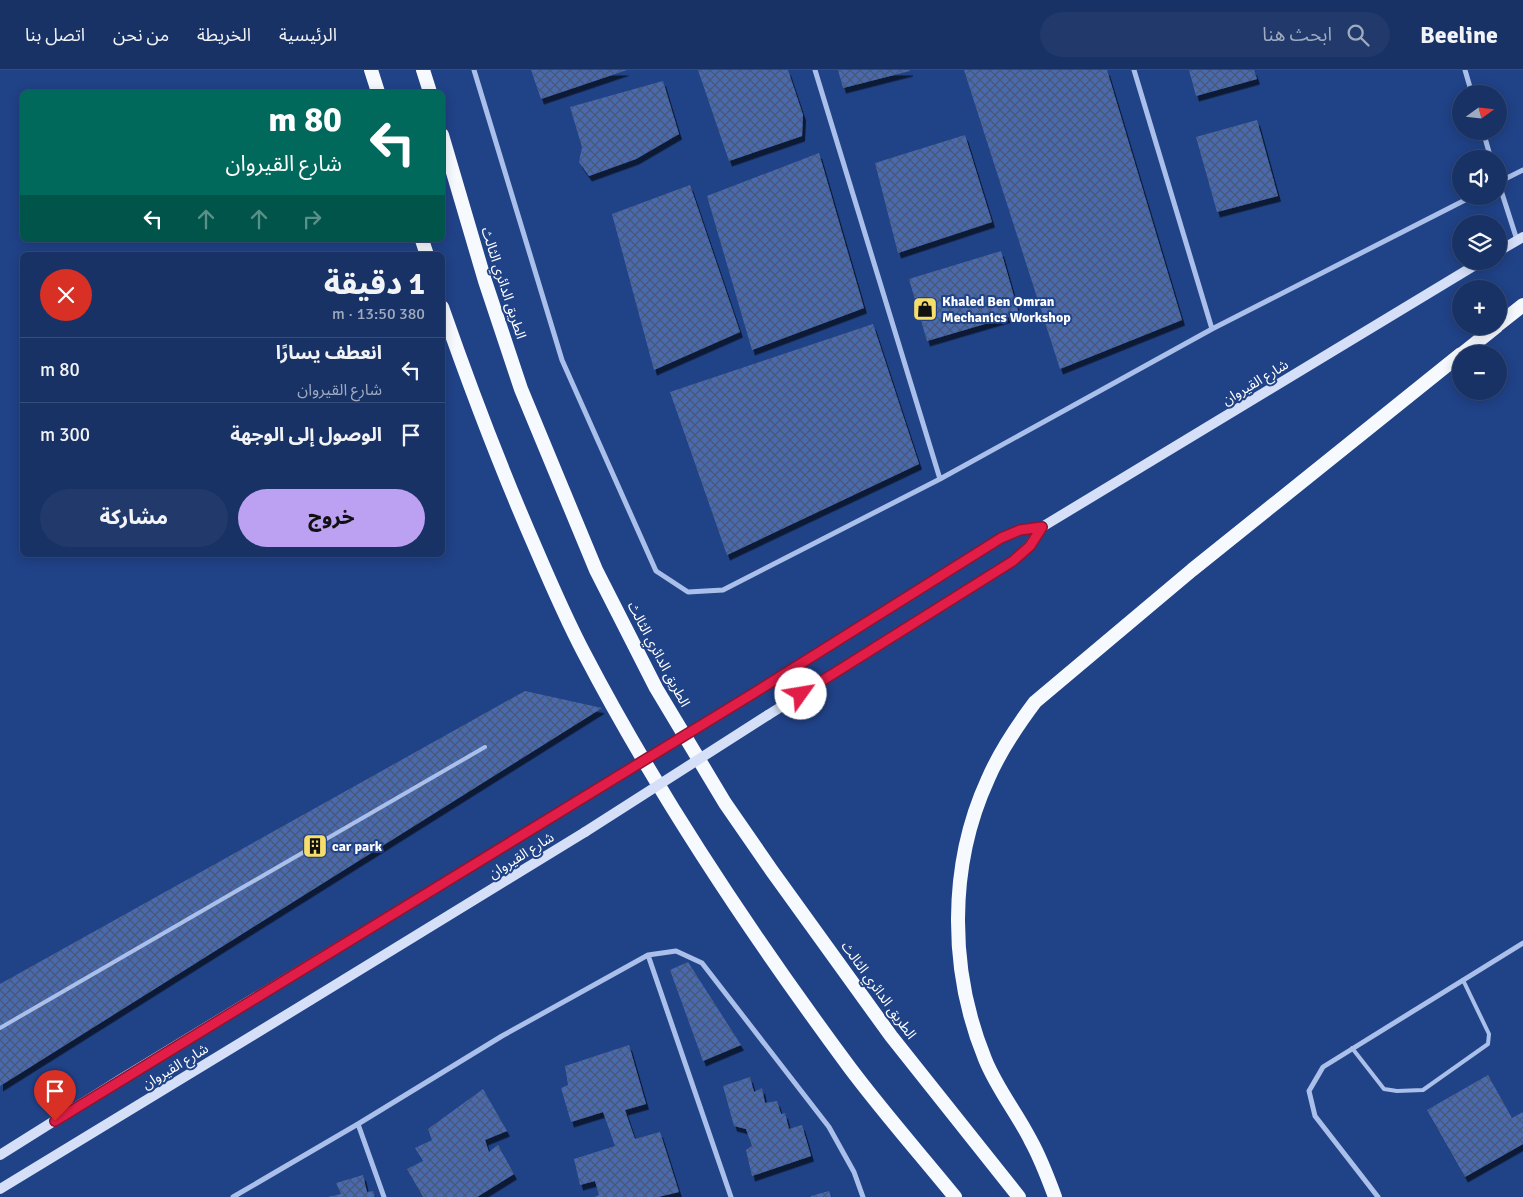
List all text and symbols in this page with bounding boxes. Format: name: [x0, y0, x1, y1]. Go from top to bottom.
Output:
search box: [1040, 12, 1390, 57]
text: Beeline: [1420, 20, 1498, 50]
icon: search: [1344, 21, 1372, 49]
text: ابحث هنا: [1262, 23, 1332, 47]
text: اتصل بنا: [25, 24, 85, 46]
text: من نحن: [113, 24, 169, 46]
text: الخريطة: [197, 24, 251, 46]
text: الرئيسية: [279, 24, 337, 46]
north arrow: [1452, 85, 1508, 140]
map controls: [1452, 85, 1507, 400]
text: 80 m: [268, 98, 342, 141]
icon: left: [360, 110, 425, 175]
text: شارع القيروان: [225, 150, 342, 177]
button: sound: [1452, 150, 1507, 205]
icon: left: [139, 205, 167, 233]
icon: ahead: [192, 205, 220, 233]
icon: ahead: [245, 205, 273, 233]
icon: right: [298, 205, 326, 233]
button: layers: [1452, 215, 1507, 270]
street label: الطريق الدائري الثالث: [475, 225, 530, 342]
text: 1 دقيقة: [324, 266, 425, 303]
button: close: [40, 269, 92, 321]
button: +: [1452, 280, 1507, 335]
place label: Khaled Ben Omran Mechanics Workshop: [942, 293, 1071, 326]
shop icon: Khaled Ben Omran Mechanics Workshop: [912, 296, 938, 322]
text: 380 m · 13:50: [332, 304, 425, 324]
text: انعطف يسارًا: [276, 341, 382, 365]
button: −: [1452, 345, 1507, 400]
icon: left: [397, 356, 425, 384]
street label: شارع القيروان: [1219, 356, 1292, 411]
text: 80 m: [40, 358, 80, 382]
text: شارع القيروان: [297, 380, 382, 400]
icon: arrive: [397, 421, 425, 449]
text: 300 m: [40, 423, 90, 447]
text: الوصول إلى الوجهة: [230, 423, 382, 447]
button: مشاركة: [40, 489, 228, 547]
button: خروج: [238, 489, 425, 547]
street label: الطريق الدائري الثالث: [622, 599, 693, 711]
position arrow: [774, 667, 826, 719]
street label: شارع القيروان: [485, 829, 558, 884]
building icon: car park: [302, 833, 328, 859]
place label: car park: [332, 838, 383, 855]
street label: الطريق الدائري الثالث: [836, 938, 920, 1044]
street label: شارع القيروان: [139, 1040, 212, 1095]
pin: [34, 1070, 76, 1121]
icon: arrive: [41, 1077, 69, 1105]

